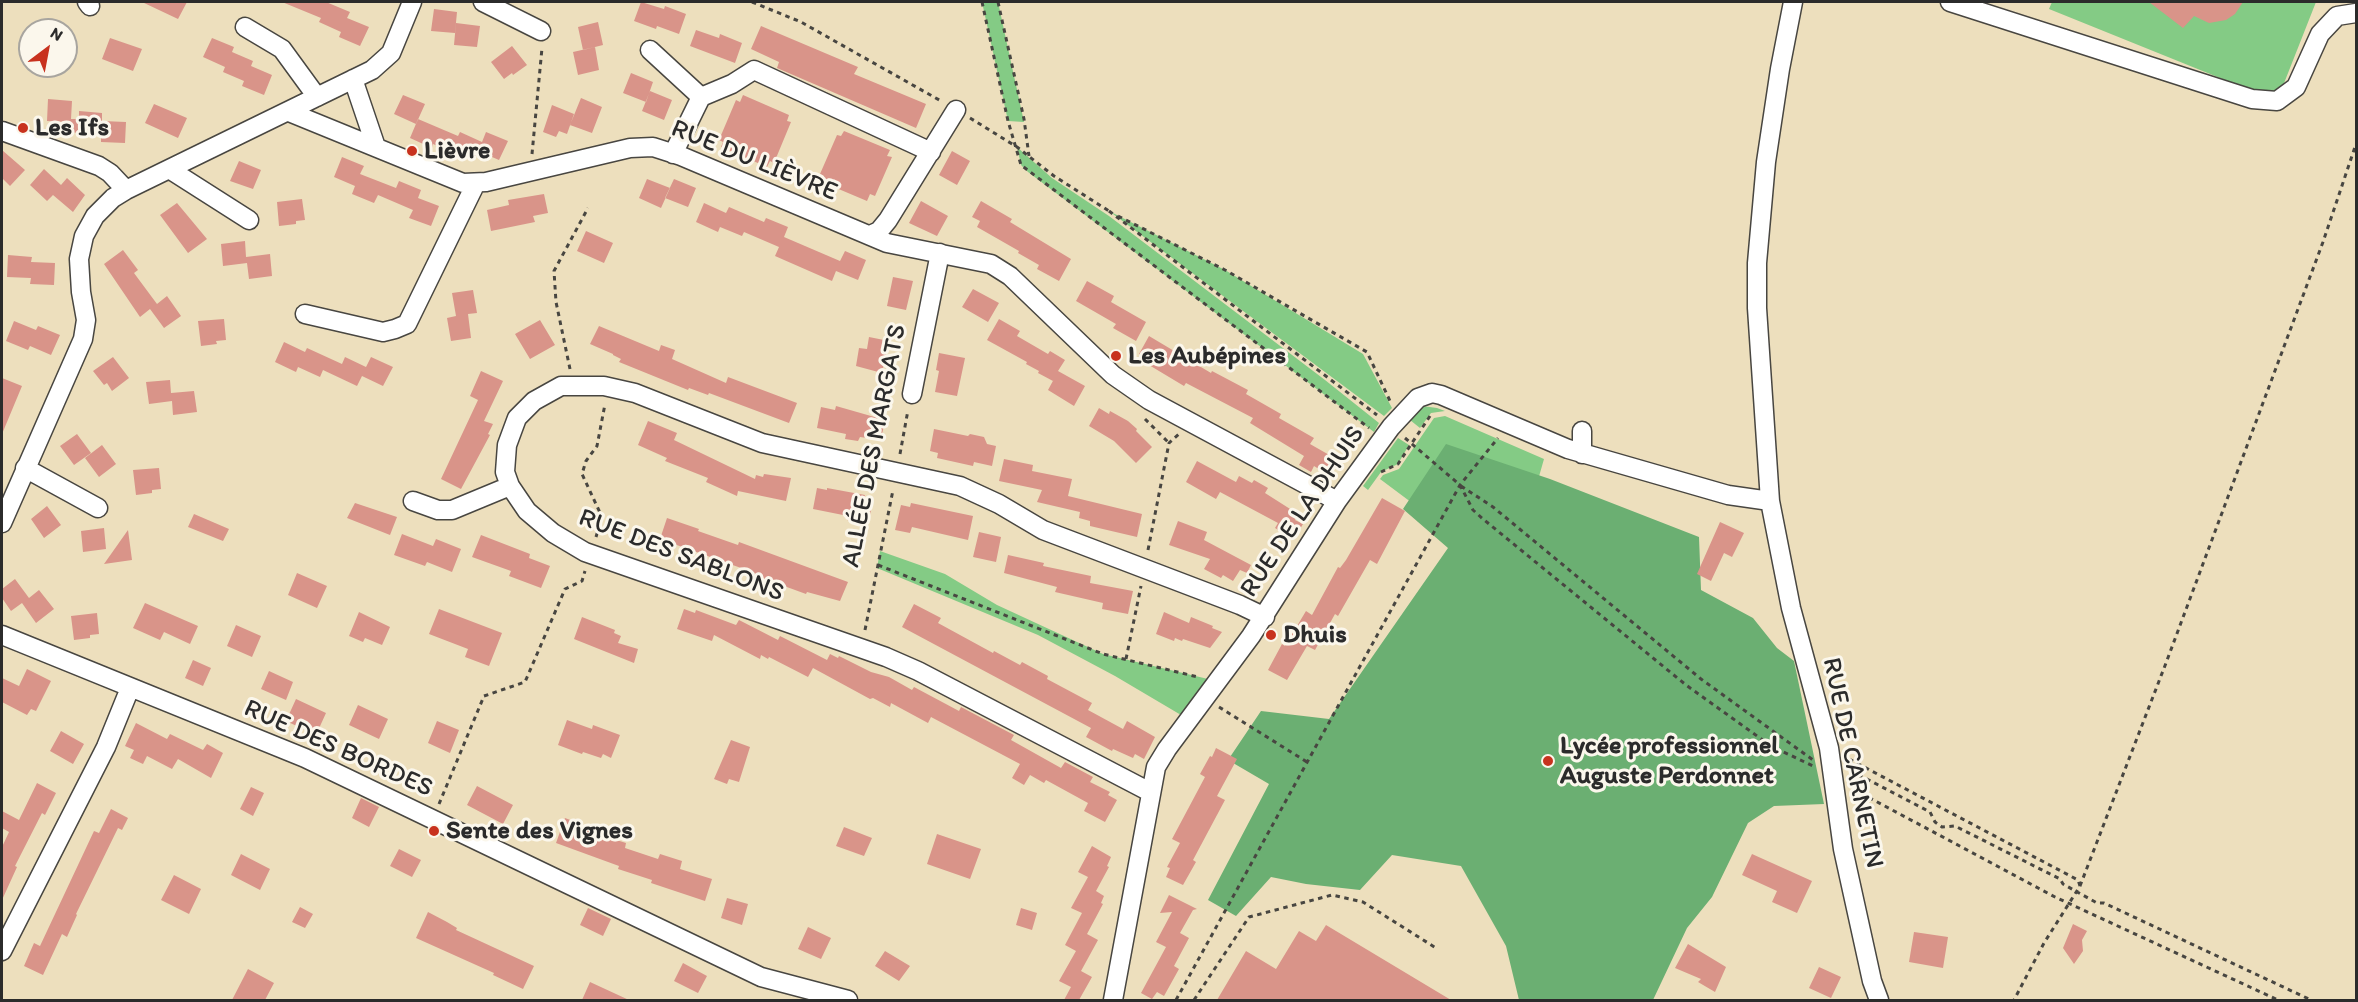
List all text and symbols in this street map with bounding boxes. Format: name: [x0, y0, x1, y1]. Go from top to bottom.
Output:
north arrow: [18, 18, 78, 78]
text: N: [47, 23, 66, 45]
place label: Les Ifs: [35, 112, 109, 144]
street label: RUE DU LIÈVRE: [666, 113, 842, 209]
marker: Les Ifs: [16, 121, 30, 135]
place label: Lièvre: [424, 135, 490, 167]
marker: Lièvre: [405, 144, 419, 158]
street label: ALLÉE DES MARGATS: [836, 322, 914, 570]
place label: Les Aubépines: [1128, 340, 1286, 372]
marker: Les Aubépines: [1109, 349, 1123, 363]
street label: RUE DE LA DHUIS: [1234, 420, 1372, 604]
street label: RUE DES SABLONS: [574, 503, 788, 609]
place label: Dhuis: [1283, 619, 1347, 651]
marker: Dhuis: [1264, 628, 1278, 642]
street label: RUE DE CARNETIN: [1814, 655, 1890, 871]
street label: RUE DES BORDES: [239, 693, 437, 805]
place label: Lycée professionnel Auguste Perdonnet: [1560, 730, 1779, 792]
marker: Lycée professionnel Auguste Perdonnet: [1541, 754, 1555, 768]
place label: Sente des Vignes: [446, 815, 633, 847]
marker: Sente des Vignes: [427, 824, 441, 838]

